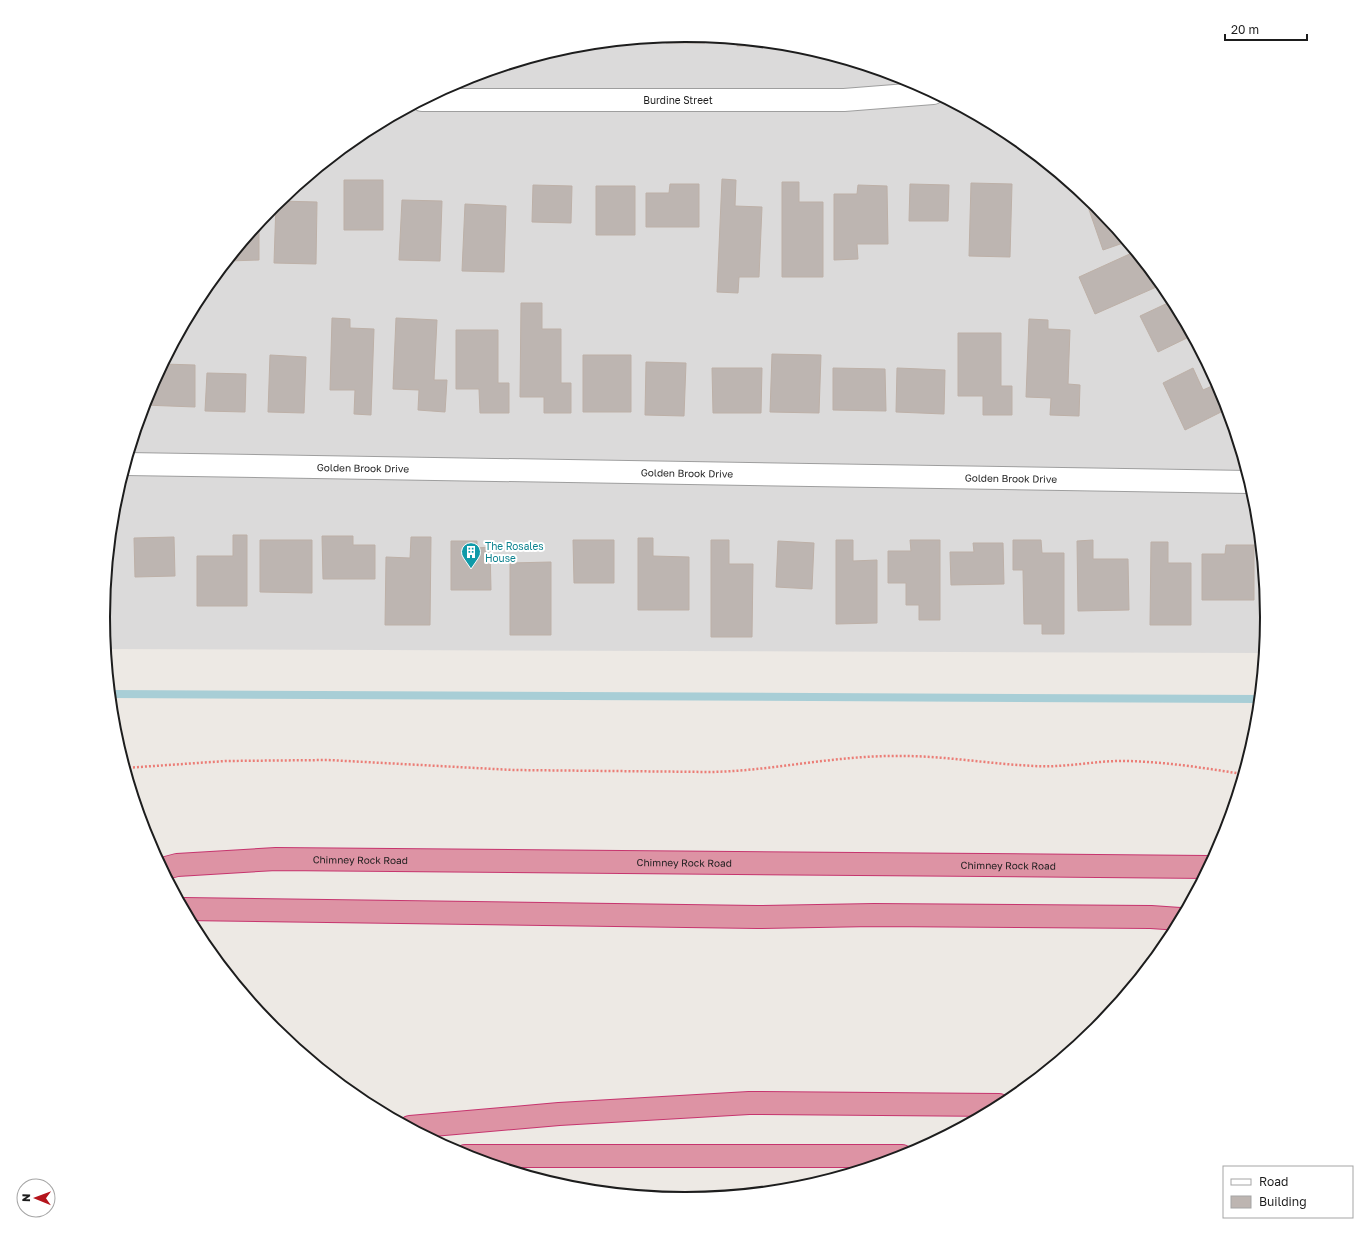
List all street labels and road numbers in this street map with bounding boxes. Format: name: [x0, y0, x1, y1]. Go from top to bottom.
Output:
street label: Burdine Street: [643, 94, 713, 106]
street label: Golden Brook Drive: [317, 461, 409, 475]
street label: Golden Brook Drive: [641, 466, 733, 480]
street label: Golden Brook Drive: [965, 471, 1057, 485]
street label: Chimney Rock Road: [313, 853, 408, 866]
street label: Chimney Rock Road: [637, 856, 732, 869]
street label: Chimney Rock Road: [961, 859, 1056, 872]

